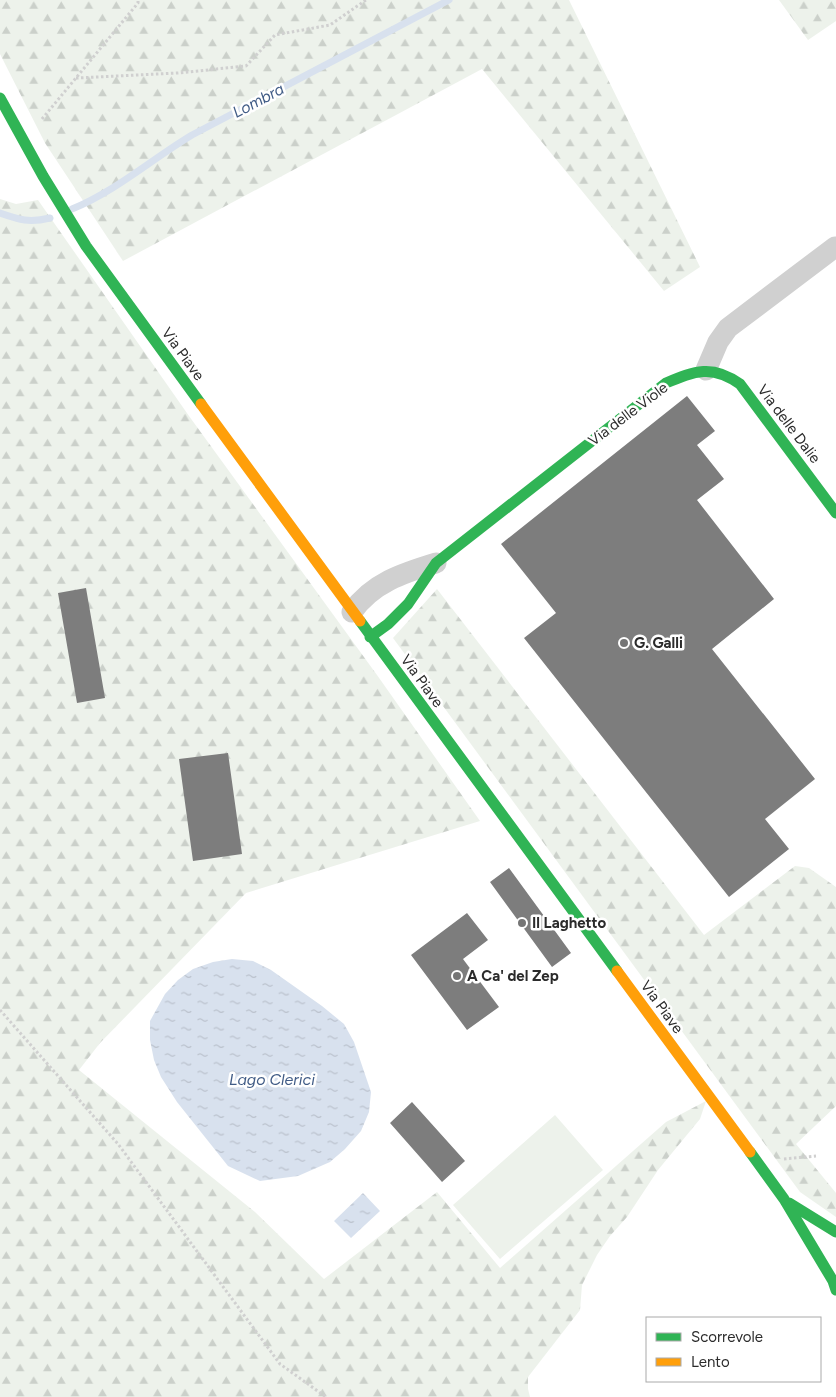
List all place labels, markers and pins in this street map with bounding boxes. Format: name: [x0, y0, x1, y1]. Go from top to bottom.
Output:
place label: G. Galli: [634, 634, 683, 652]
marker: G. Galli: [618, 637, 630, 649]
place label: Il Laghetto: [532, 914, 606, 932]
marker: Il Laghetto: [516, 917, 528, 929]
place label: A Ca' del Zep: [467, 967, 559, 985]
marker: A Ca' del Zep: [451, 970, 463, 982]

